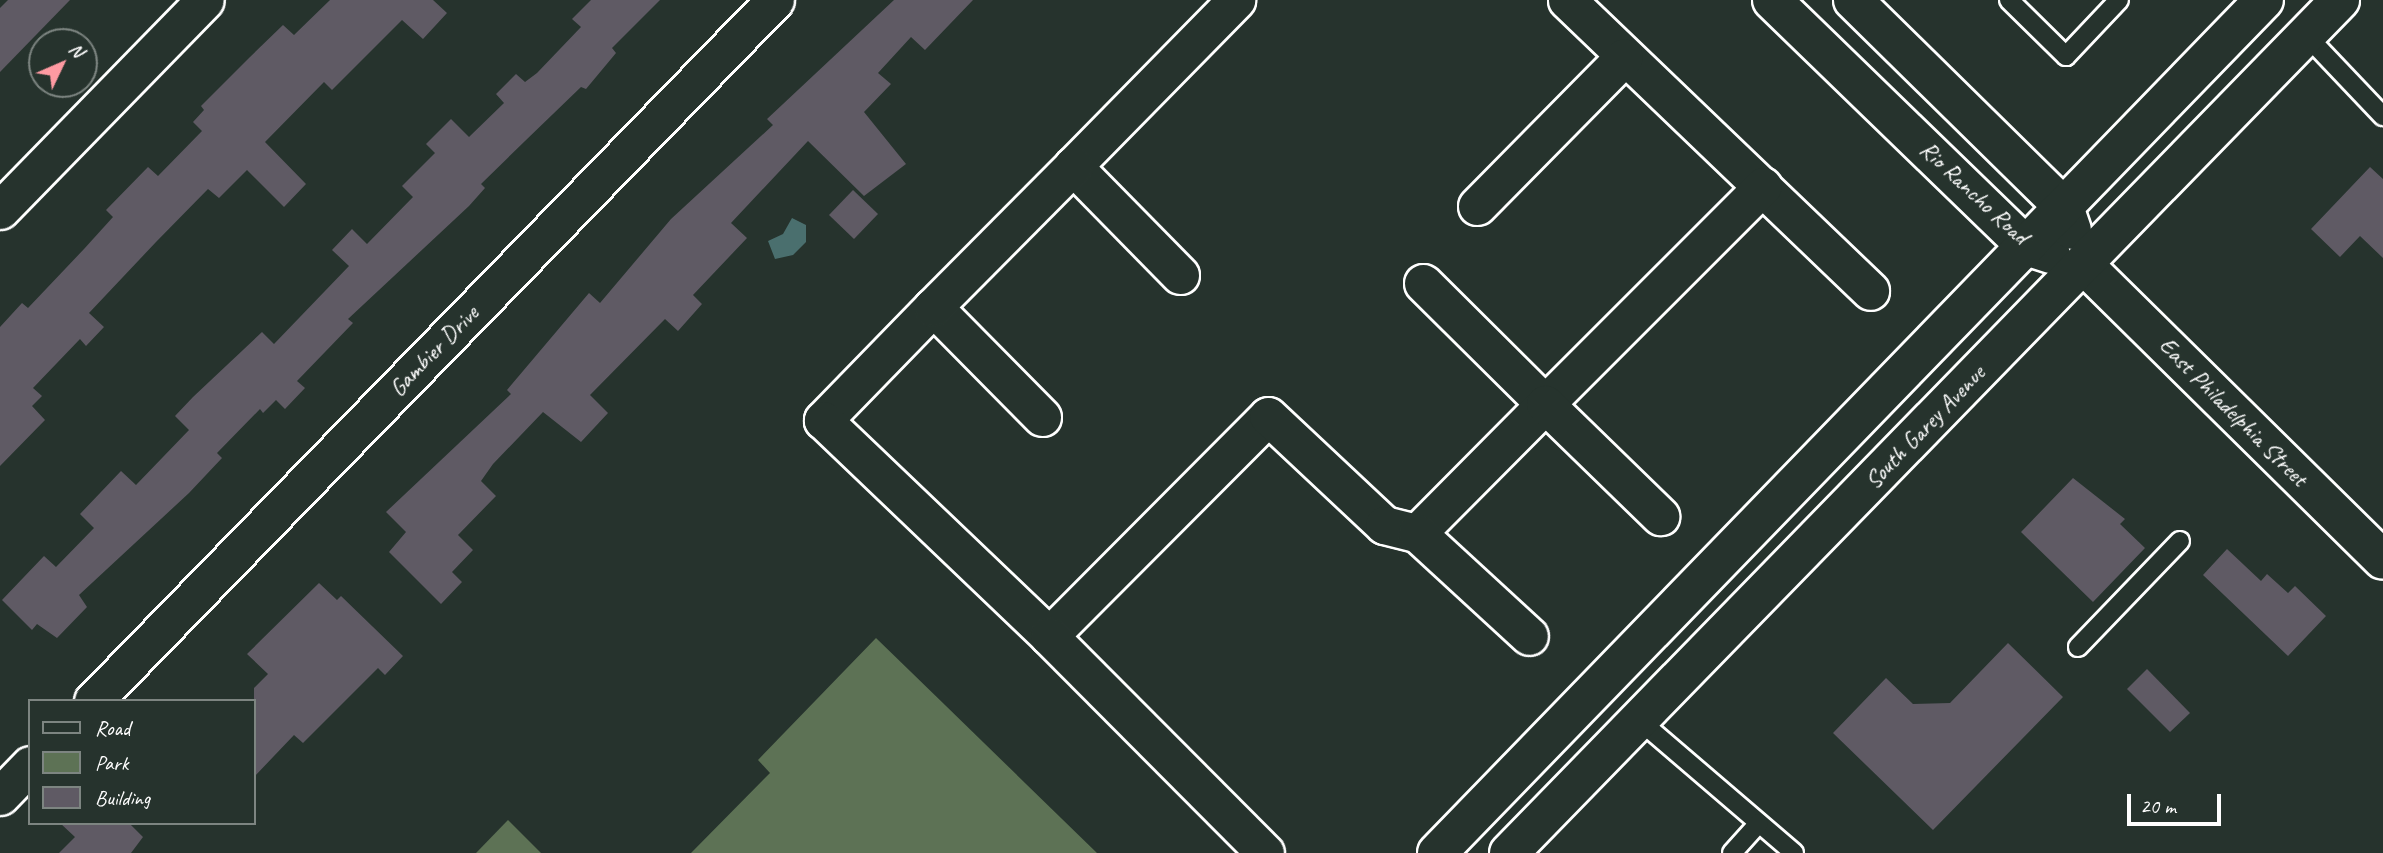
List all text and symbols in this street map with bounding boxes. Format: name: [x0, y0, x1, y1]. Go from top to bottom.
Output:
north arrow: [28, 28, 98, 98]
text: N: [64, 37, 89, 62]
street label: Rio Rancho Road: [1913, 135, 2035, 251]
street label: Gambier Drive: [383, 299, 485, 403]
street label: East Philadelphia Street: [2152, 331, 2314, 493]
street label: South Garey Avenue: [1859, 359, 1991, 495]
legend: [28, 699, 256, 825]
text: Road: [95, 715, 130, 741]
text: Park: [95, 750, 128, 776]
scale bar: [2131, 780, 2226, 824]
text: Building: [95, 785, 150, 811]
text: 20 m: [2140, 793, 2176, 819]

